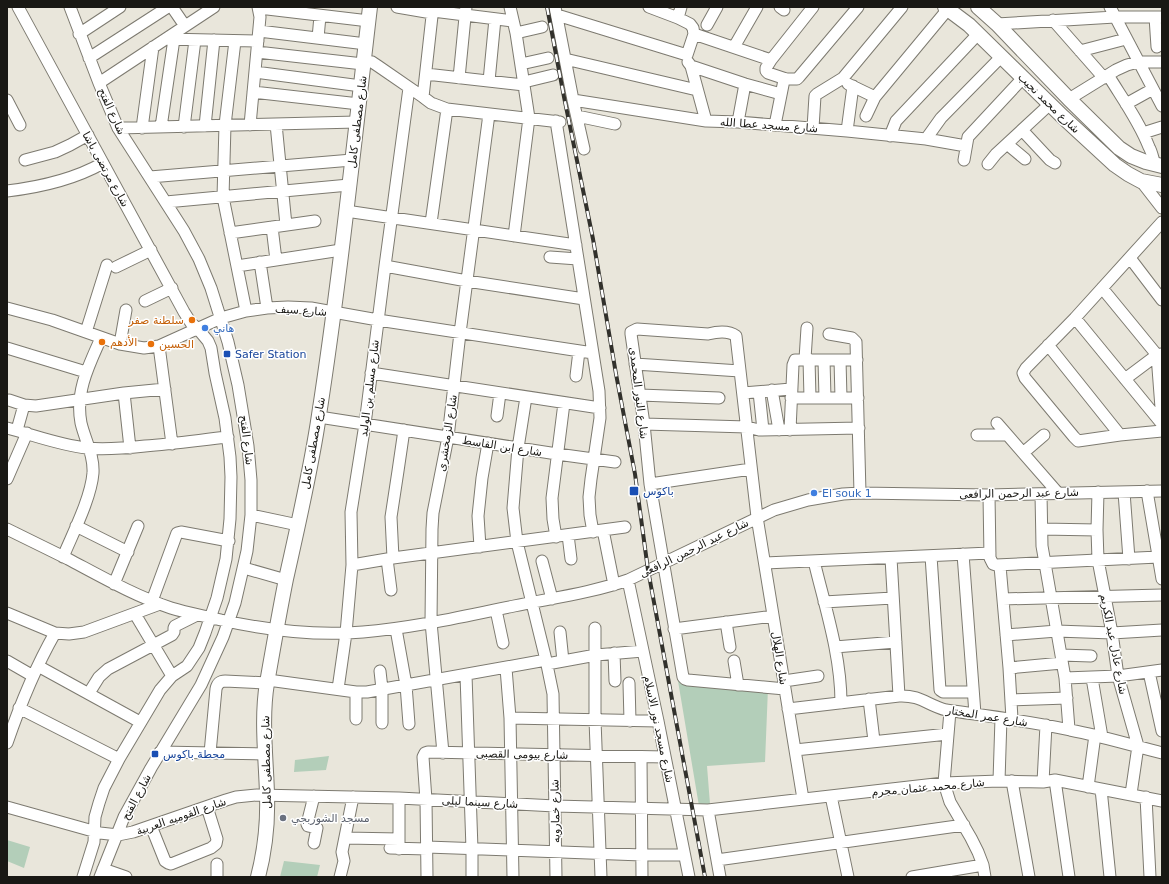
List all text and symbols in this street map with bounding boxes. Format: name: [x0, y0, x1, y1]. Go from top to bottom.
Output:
street label: شارع محمد نجيب: [1015, 71, 1082, 136]
street label: شارع مصطفى كامل: [345, 75, 370, 169]
street label: شارع الفتح: [95, 86, 128, 137]
street label: شارع مسجد عطا الله: [719, 116, 819, 135]
street label: شارع مرتضى باشا: [79, 129, 132, 209]
street label: شارع سيف: [275, 302, 327, 319]
place label: سلطنة صفر: [127, 314, 184, 327]
marker: سلطنة صفر: [187, 315, 197, 325]
place label: هاني: [213, 322, 235, 335]
marker: هاني: [200, 323, 210, 333]
place label: الأدهم: [110, 335, 137, 349]
marker: الأدهم: [97, 337, 107, 347]
place label: الحسين: [159, 338, 194, 351]
marker: الحسين: [146, 339, 156, 349]
street label: شارع مسلم بن الوليد: [357, 339, 382, 437]
street label: شارع النور المحمدى: [626, 346, 651, 440]
place label: Safer Station: [235, 348, 307, 361]
marker: Safer Station: [222, 349, 232, 359]
street label: شارع الزمخشرى: [435, 394, 460, 473]
street label: شارع مصطفى كامل: [299, 396, 328, 490]
street label: شارع الفتح: [237, 414, 256, 466]
street label: شارع ابن القاسط: [461, 434, 543, 459]
marker: باكوس: [628, 485, 640, 497]
place label: باكوس: [643, 485, 674, 498]
street label: شارع عبد الرحمن الرافعى: [959, 486, 1079, 501]
place label: El souk 1: [822, 487, 872, 500]
marker: El souk 1: [809, 488, 819, 498]
street label: شارع عبد الرحمن الرافعى: [637, 516, 751, 581]
street label: شارع عادل عبد الكريم: [1097, 593, 1130, 696]
street label: شارع الهلال: [769, 630, 790, 686]
street label: شارع مسجد نور الاسلام: [641, 674, 676, 784]
street label: شارع عمر المختار: [944, 703, 1029, 729]
street label: شارع مصطفى كامل: [259, 715, 274, 809]
street label: شارع بيومى القصبى: [476, 747, 568, 762]
place label: محطة باكوس: [163, 748, 225, 761]
marker: محطة باكوس: [150, 749, 160, 759]
street label: شارع الفتح: [119, 772, 154, 823]
street label: شارع محمد عثمان محرم: [871, 776, 985, 799]
street label: شارع خمارويه: [548, 779, 563, 843]
street label: شارع سينما ليلى: [441, 794, 519, 811]
street label: شارع القوميه العربية: [134, 795, 228, 838]
place label: مسجد الشوربجي: [291, 812, 370, 825]
marker: مسجد الشوربجي: [278, 813, 288, 823]

